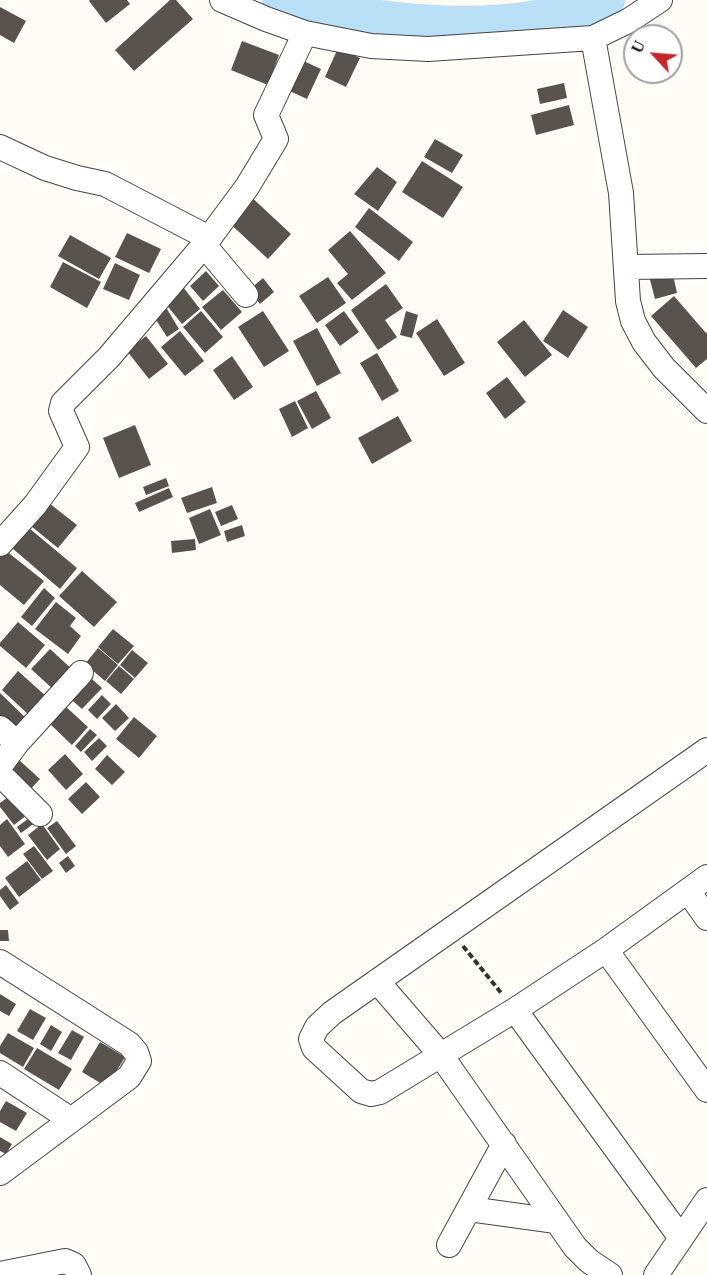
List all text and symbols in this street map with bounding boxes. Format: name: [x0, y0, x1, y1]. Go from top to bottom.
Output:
north arrow: [623, 24, 683, 84]
text: U: [628, 38, 648, 56]

